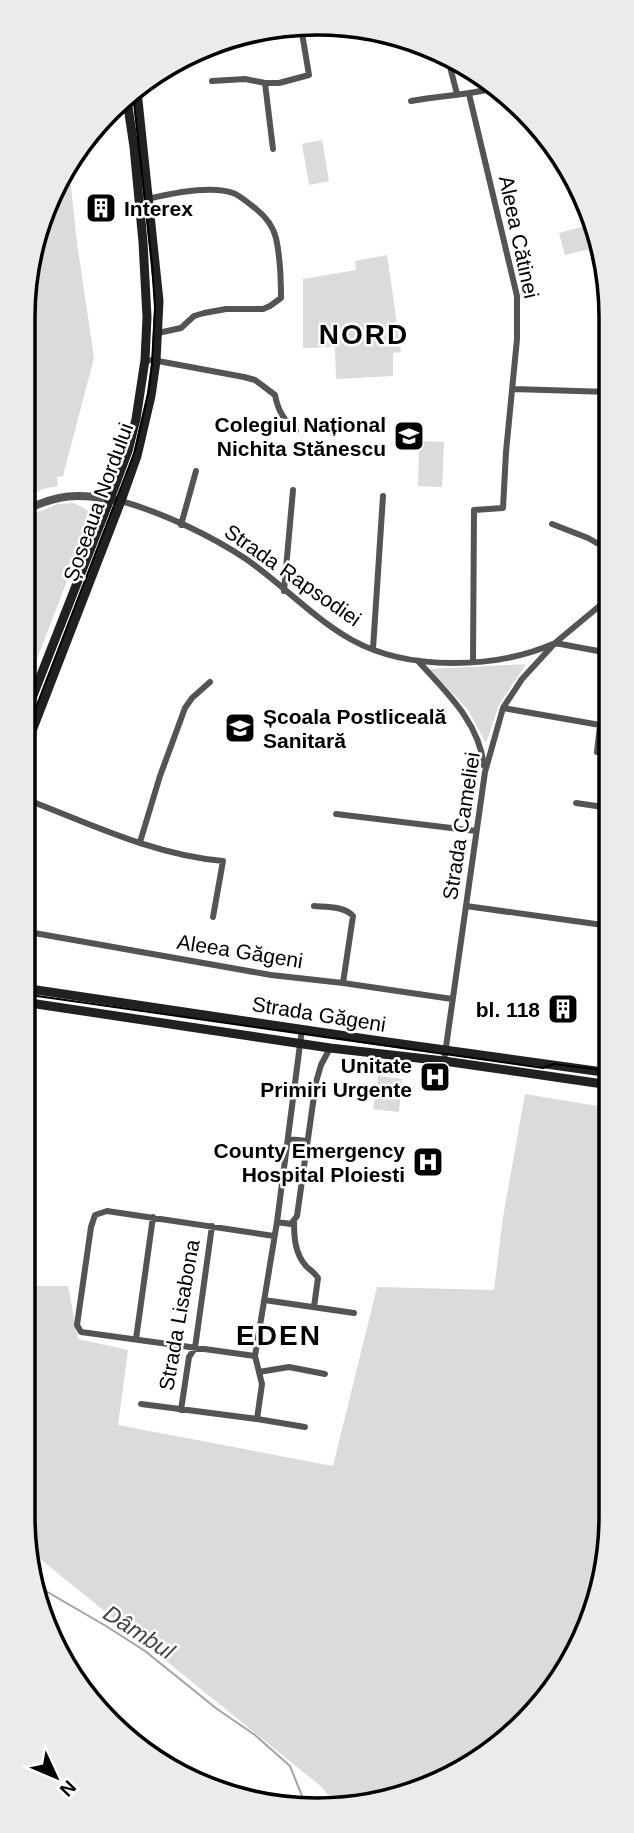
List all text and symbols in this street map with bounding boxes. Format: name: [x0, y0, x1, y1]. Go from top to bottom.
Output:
street label: Aleea Cătinei: [495, 174, 543, 300]
building icon: Interex: [84, 191, 118, 225]
place label: Interex: [124, 197, 193, 220]
district label: NORD: [319, 319, 409, 350]
place label: Colegiul Național Nichita Stănescu: [214, 413, 386, 460]
school or university icon: Colegiul Național Nichita Stănescu: [392, 419, 426, 453]
street label: Șoseaua Nordului: [59, 420, 137, 584]
street label: Strada Rapsodiei: [220, 519, 366, 631]
place label: Școala Postliceală Sanitară: [263, 705, 447, 752]
school or university icon: Școala Postliceală Sanitară: [223, 711, 257, 745]
street label: Strada Cameliei: [438, 750, 484, 902]
street label: Aleea Găgeni: [175, 930, 305, 972]
street label: Strada Găgeni: [250, 992, 388, 1036]
building icon: bl. 118: [546, 992, 580, 1026]
place label: bl. 118: [476, 998, 540, 1021]
place label: Unitate Primiri Urgente: [260, 1054, 412, 1101]
hospital icon: Unitate Primiri Urgente: [418, 1060, 452, 1094]
place label: County Emergency Hospital Ploiesti: [214, 1139, 405, 1186]
hospital icon: County Emergency Hospital Ploiesti: [411, 1145, 445, 1179]
street label: Strada Lisabona: [154, 1237, 204, 1392]
district label: EDEN: [236, 1320, 322, 1351]
water label: Dâmbul: [99, 1600, 180, 1665]
north arrow: [21, 1742, 91, 1812]
text: N: [56, 1776, 80, 1801]

